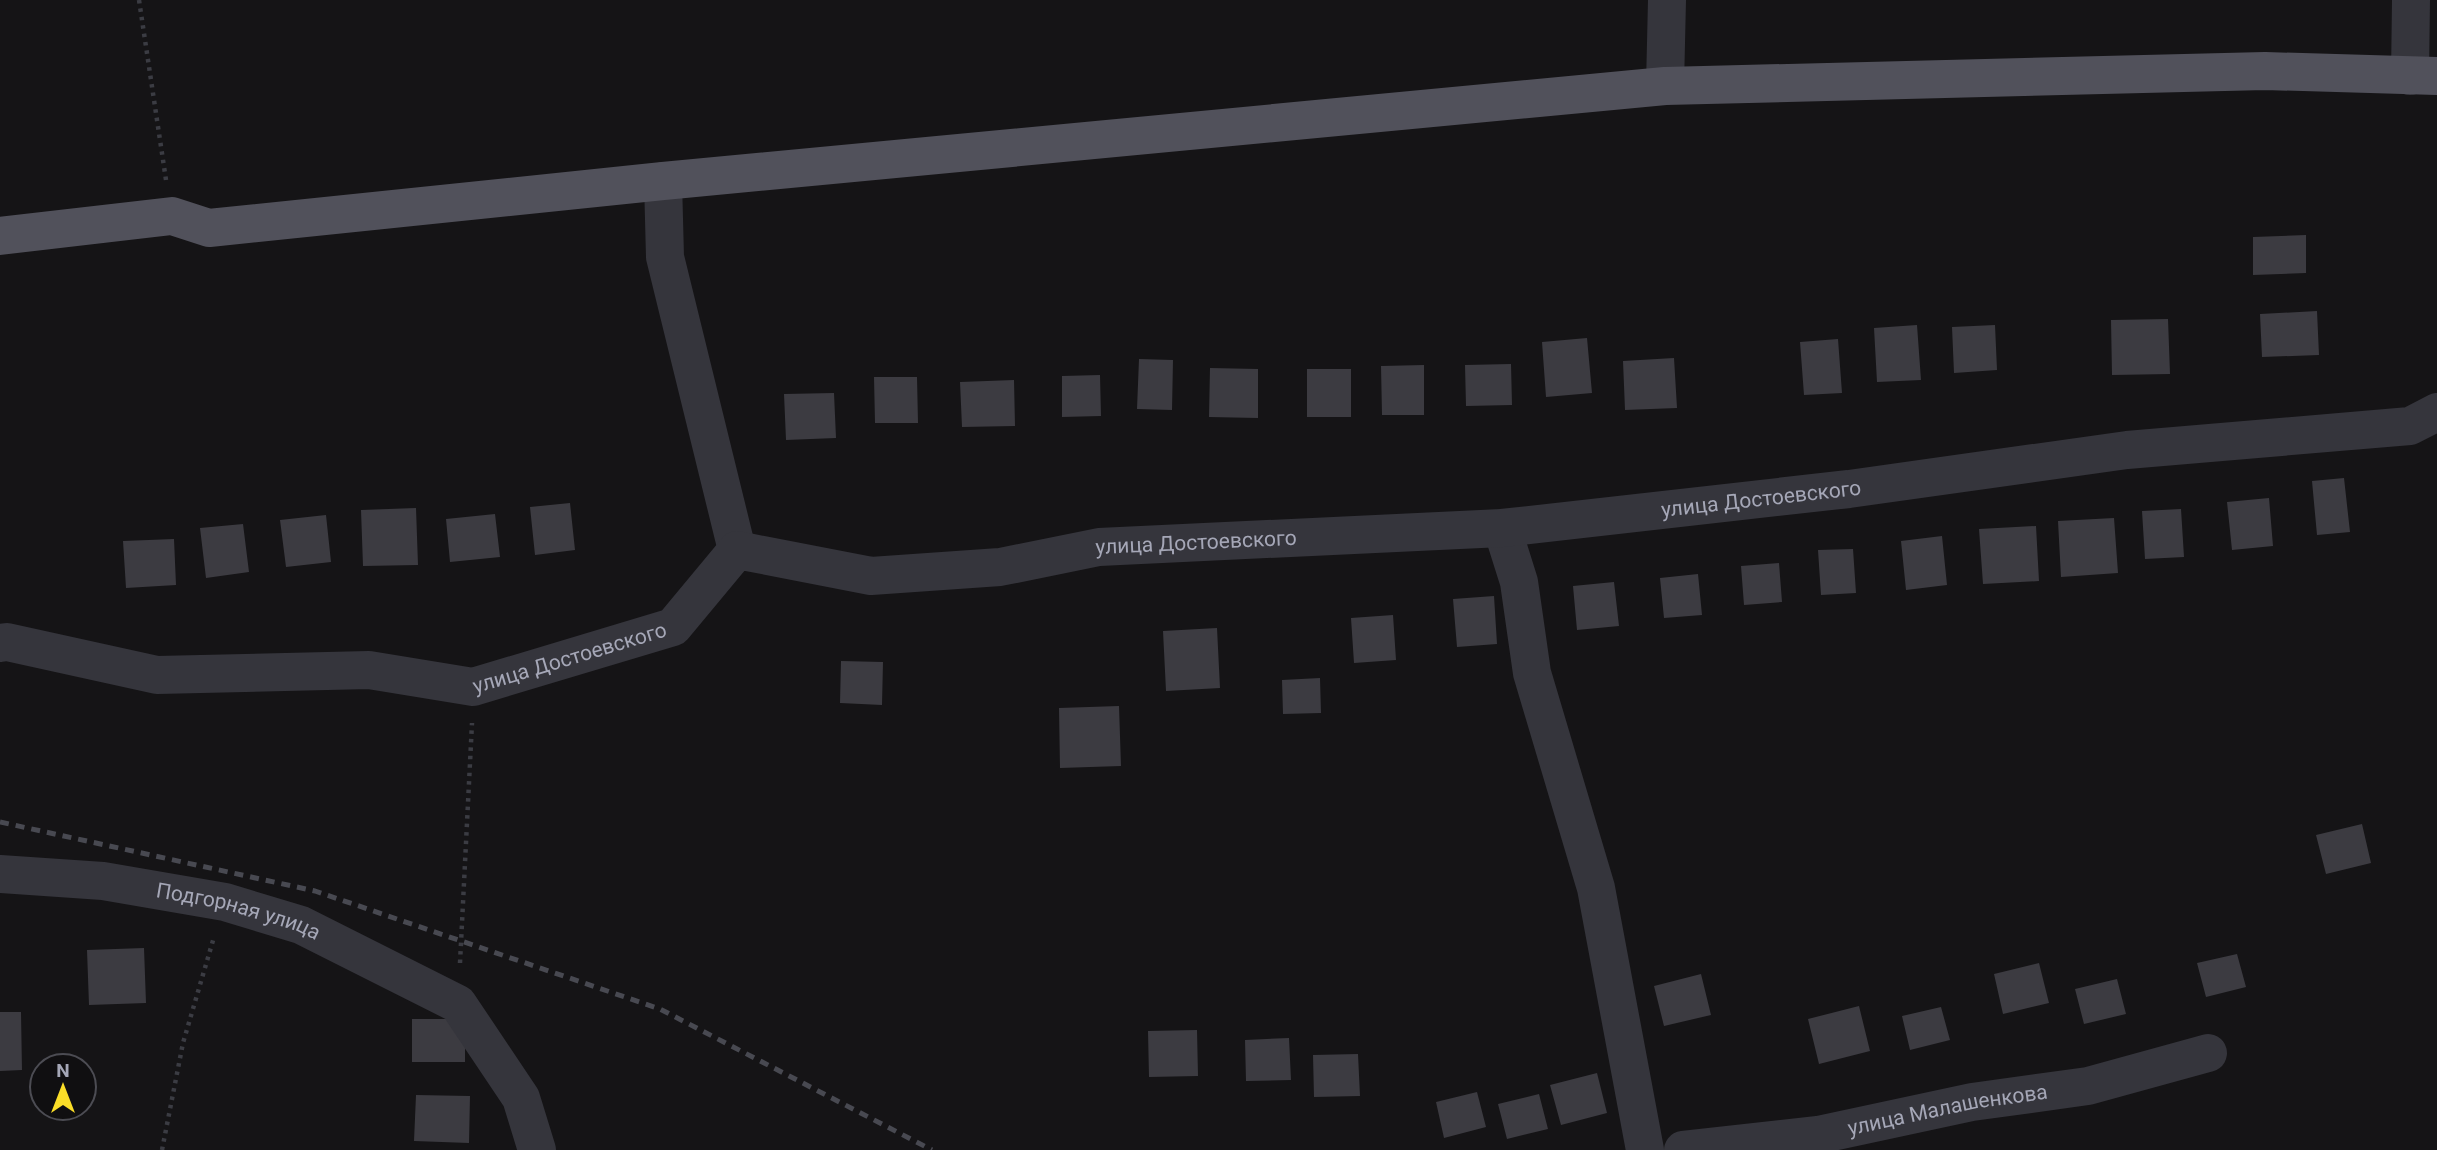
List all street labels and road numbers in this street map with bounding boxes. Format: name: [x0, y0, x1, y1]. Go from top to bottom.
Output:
street label: улица Достоевского: [1660, 475, 1863, 522]
street label: улица Достоевского: [1095, 526, 1297, 559]
street label: улица Достоевского: [470, 618, 669, 698]
street label: Подгорная улица: [154, 878, 324, 945]
street label: улица Малашенкова: [1845, 1080, 2049, 1140]

